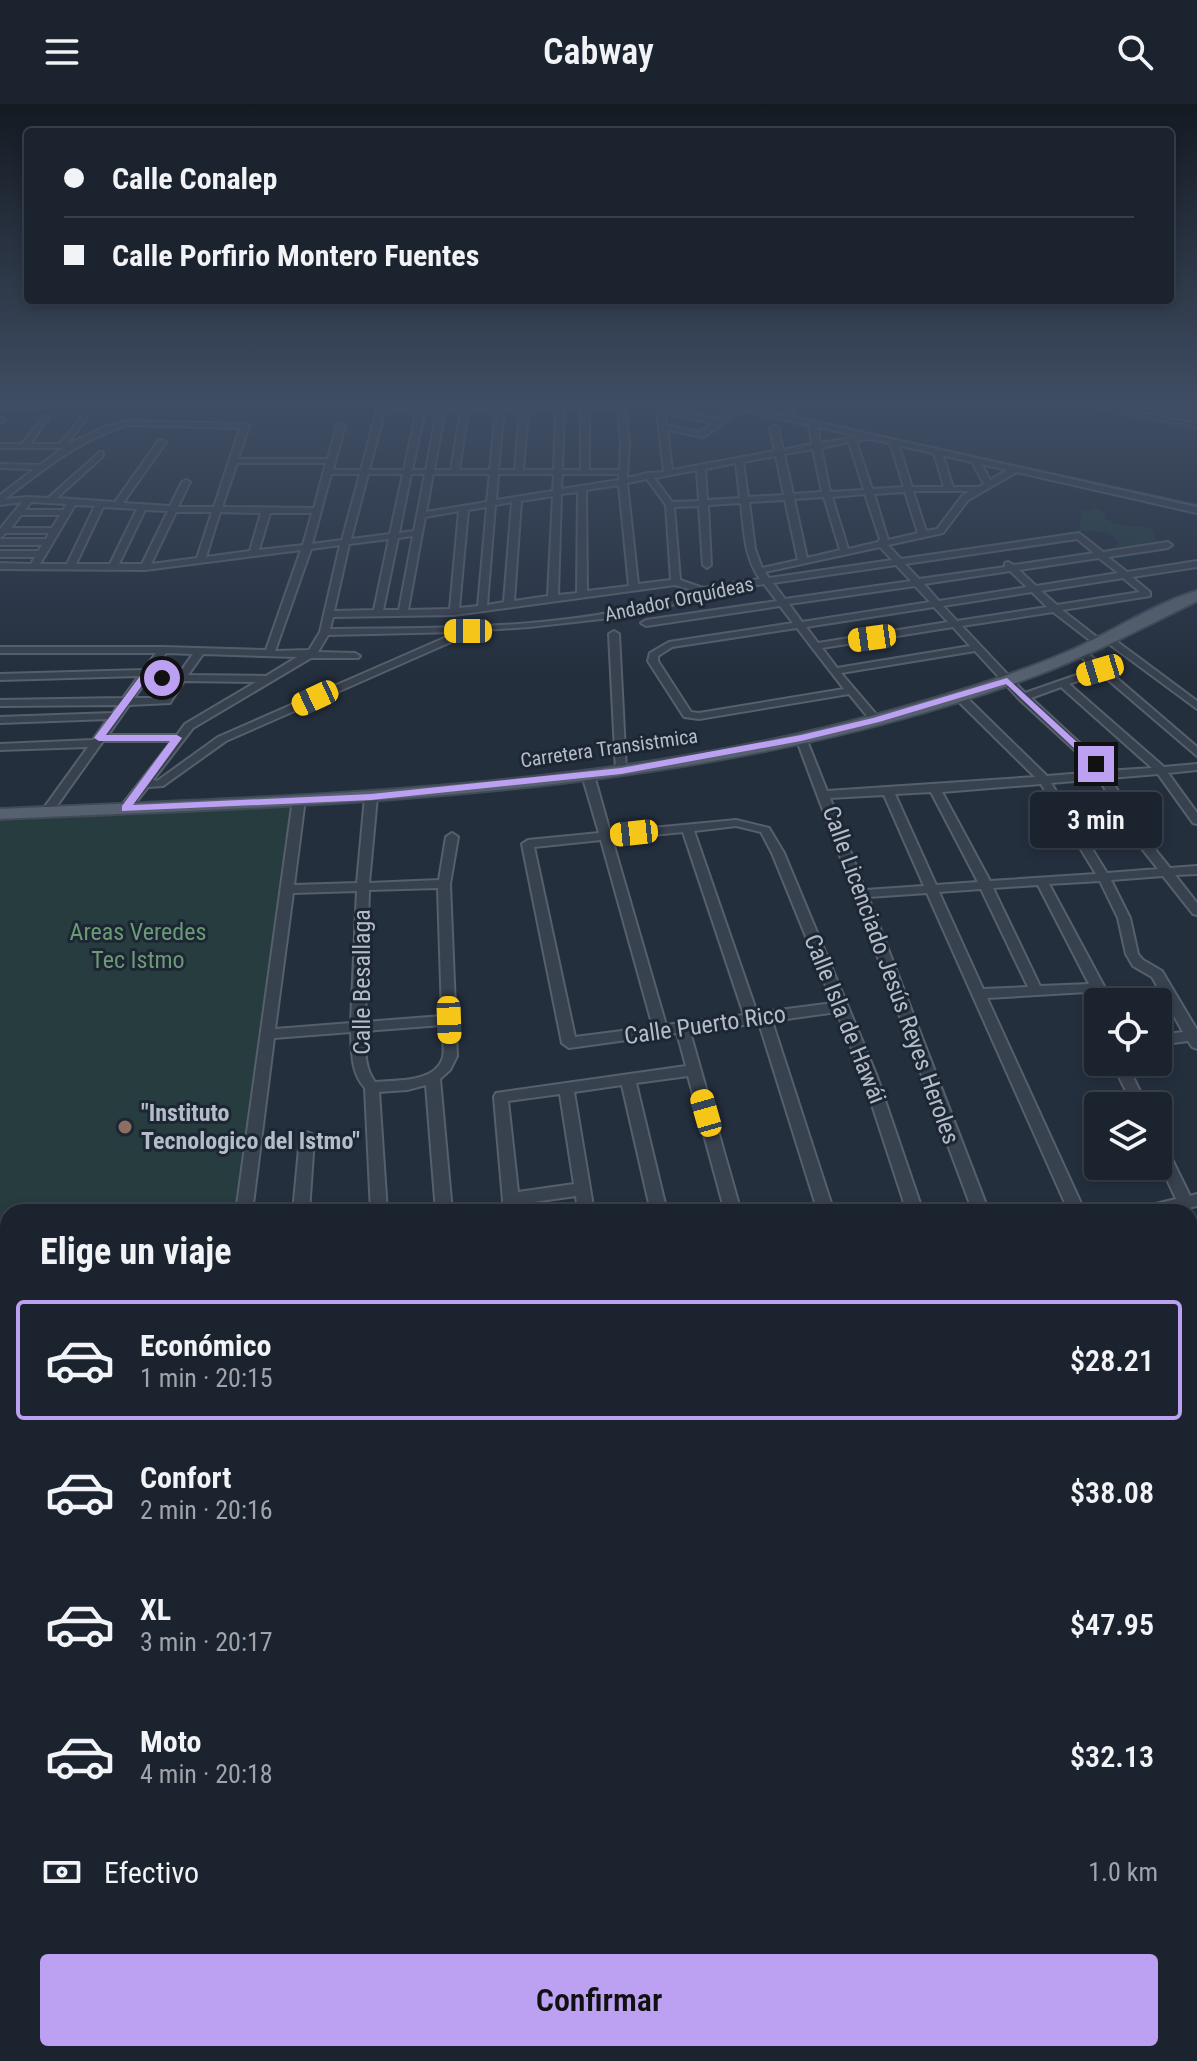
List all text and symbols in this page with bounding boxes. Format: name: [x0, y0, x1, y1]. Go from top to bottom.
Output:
icon: menu: [40, 30, 84, 74]
icon: search: [1113, 30, 1157, 74]
text: Cabway: [543, 31, 654, 73]
text: Calle Conalep: [112, 161, 277, 196]
text: Calle Porfirio Montero Fuentes: [112, 238, 479, 273]
street label: Andador Orquídeas: [602, 571, 756, 627]
car: [444, 619, 492, 643]
car: [847, 623, 897, 653]
car: [1074, 652, 1126, 688]
route start: [144, 660, 180, 696]
car: [288, 677, 342, 719]
street label: Carretera Transistmica: [519, 724, 699, 772]
route end: [1078, 746, 1114, 782]
callout: 3 min: [1030, 792, 1162, 848]
street label: Calle Licenciado Jesús Reyes Heroles: [817, 802, 965, 1148]
text: 3 min: [1067, 805, 1125, 835]
car: [609, 819, 659, 847]
street label: Calle Besallaga: [348, 909, 376, 1055]
park label: Areas Veredes Tec Istmo: [70, 918, 206, 974]
street label: Calle Isla de Hawái: [798, 930, 892, 1108]
map controls: [1084, 988, 1172, 1180]
button: locate: [1084, 988, 1172, 1076]
car: [436, 996, 462, 1044]
street label: Calle Puerto Rico: [622, 1000, 788, 1050]
car: [688, 1087, 724, 1139]
button: layers: [1084, 1092, 1172, 1180]
place label: "Instituto Tecnologico del Istmo": [141, 1099, 360, 1155]
marker: "Instituto Tecnologico del Istmo": [116, 1118, 134, 1136]
text: Elige un viaje: [40, 1231, 231, 1273]
icon: car: [44, 1324, 116, 1396]
text: Económico: [140, 1328, 271, 1363]
text: $28.21: [1070, 1343, 1154, 1378]
text: 1 min · 20:15: [140, 1363, 273, 1393]
icon: car: [44, 1456, 116, 1528]
text: Confort: [140, 1460, 231, 1495]
text: $38.08: [1070, 1475, 1154, 1510]
text: 2 min · 20:16: [140, 1495, 273, 1525]
icon: car: [44, 1588, 116, 1660]
text: XL: [140, 1592, 171, 1627]
text: $47.95: [1070, 1607, 1154, 1642]
text: 3 min · 20:17: [140, 1627, 273, 1657]
icon: car: [44, 1720, 116, 1792]
text: Moto: [140, 1724, 201, 1759]
text: $32.13: [1070, 1739, 1154, 1774]
text: 4 min · 20:18: [140, 1759, 273, 1789]
icon: cash: [40, 1850, 84, 1894]
text: Efectivo: [104, 1855, 199, 1890]
text: 1.0 km: [1088, 1857, 1158, 1887]
button: Confirmar: [40, 1954, 1158, 2046]

